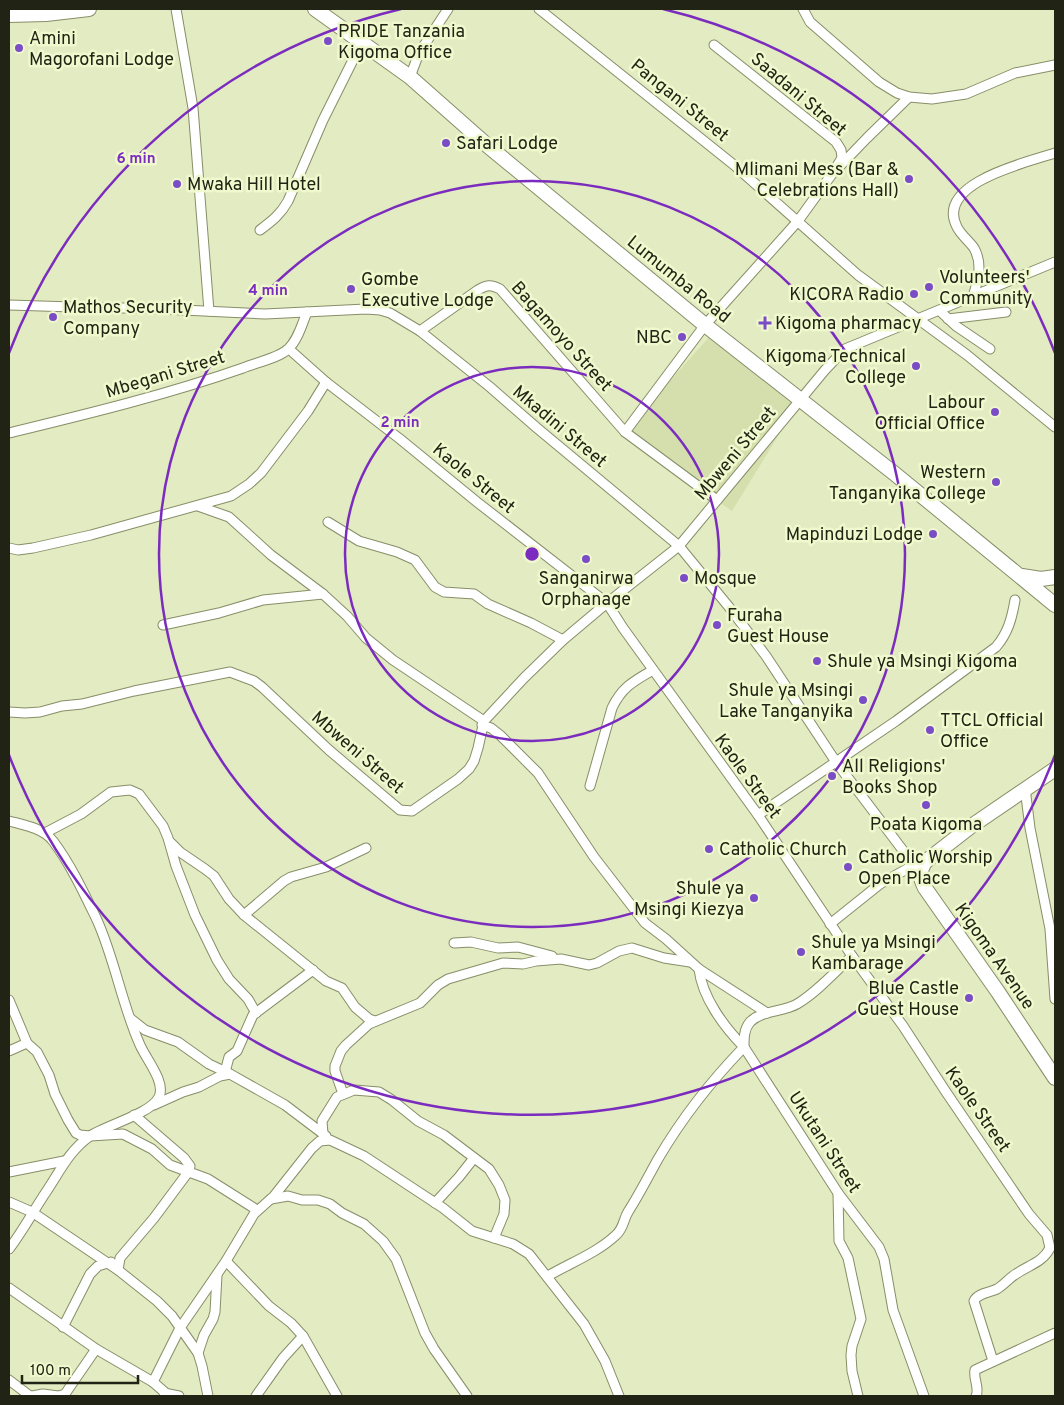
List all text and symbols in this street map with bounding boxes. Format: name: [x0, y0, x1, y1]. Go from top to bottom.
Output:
place label: PRIDE Tanzania Kigoma Office: [338, 21, 465, 65]
place label: Amini Magorofani Lodge: [29, 28, 174, 72]
marker: PRIDE Tanzania Kigoma Office: [322, 35, 334, 47]
marker: Amini Magorofani Lodge: [13, 42, 25, 54]
street label: Saadani Street: [745, 48, 851, 142]
street label: Pangani Street: [625, 55, 733, 148]
place label: Safari Lodge: [456, 133, 558, 156]
marker: Safari Lodge: [440, 137, 452, 149]
text: 6 min: [116, 150, 156, 169]
place label: Mlimani Mess (Bar & Celebrations Hall): [735, 159, 899, 203]
marker: Mlimani Mess (Bar & Celebrations Hall): [903, 173, 915, 185]
place label: Mwaka Hill Hotel: [187, 174, 321, 197]
marker: Mwaka Hill Hotel: [171, 178, 183, 190]
street label: Lumumba Road: [622, 231, 735, 329]
place label: Volunteers' Community: [939, 267, 1032, 311]
place label: Gombe Executive Lodge: [361, 269, 494, 313]
street label: Bagamoyo Street: [505, 277, 616, 397]
marker: Volunteers' Community: [923, 281, 935, 293]
text: 4 min: [248, 282, 288, 301]
marker: Gombe Executive Lodge: [345, 283, 357, 295]
place label: KICORA Radio: [789, 284, 904, 307]
marker: KICORA Radio: [908, 288, 920, 300]
place label: Mathos Security Company: [63, 297, 193, 341]
marker: Mathos Security Company: [47, 311, 59, 323]
place label: Kigoma pharmacy: [775, 313, 921, 336]
marker: Kigoma pharmacy: [759, 317, 771, 329]
place label: NBC: [636, 327, 672, 350]
marker: NBC: [676, 331, 688, 343]
street label: Mbegani Street: [103, 346, 228, 404]
place label: Kigoma Technical College: [765, 346, 906, 390]
marker: Kigoma Technical College: [910, 360, 922, 372]
street label: Mkadini Street: [507, 381, 611, 473]
place label: Labour Official Office: [874, 392, 985, 436]
street label: Mbweni Street: [690, 402, 782, 506]
marker: Labour Official Office: [989, 406, 1001, 418]
text: 2 min: [380, 414, 420, 433]
street label: Kaole Street: [427, 439, 519, 519]
place label: Western Tanganyika College: [829, 462, 986, 506]
marker: Western Tanganyika College: [990, 476, 1002, 488]
place label: Mapinduzi Lodge: [786, 524, 923, 547]
marker: Mapinduzi Lodge: [927, 528, 939, 540]
centre of rings: [523, 545, 541, 563]
marker: Sanganirwa Orphanage: [580, 553, 592, 565]
place label: Sanganirwa Orphanage: [539, 568, 633, 612]
place label: Mosque: [694, 568, 757, 591]
marker: Mosque: [678, 572, 690, 584]
place label: Furaha Guest House: [727, 605, 829, 649]
marker: Furaha Guest House: [711, 619, 723, 631]
place label: Shule ya Msingi Kigoma: [827, 651, 1017, 674]
marker: Shule ya Msingi Kigoma: [811, 655, 823, 667]
place label: Shule ya Msingi Lake Tanganyika: [719, 680, 853, 724]
marker: Shule ya Msingi Lake Tanganyika: [857, 694, 869, 706]
street label: Mbweni Street: [306, 707, 408, 800]
place label: TTCL Official Office: [940, 710, 1043, 754]
marker: TTCL Official Office: [924, 724, 936, 736]
street label: Kaole Street: [708, 730, 785, 824]
place label: All Religions' Books Shop: [842, 756, 945, 800]
marker: All Religions' Books Shop: [826, 770, 838, 782]
marker: Poata Kigoma: [920, 799, 932, 811]
place label: Poata Kigoma: [870, 814, 982, 837]
place label: Catholic Church: [719, 839, 847, 862]
marker: Catholic Church: [703, 843, 715, 855]
place label: Catholic Worship Open Place: [858, 847, 993, 891]
marker: Catholic Worship Open Place: [842, 861, 854, 873]
place label: Shule ya Msingi Kiezya: [634, 878, 744, 922]
marker: Shule ya Msingi Kiezya: [748, 892, 760, 904]
street label: Kigoma Avenue: [949, 899, 1039, 1015]
place label: Shule ya Msingi Kambarage: [811, 932, 936, 976]
marker: Shule ya Msingi Kambarage: [795, 946, 807, 958]
place label: Blue Castle Guest House: [857, 978, 959, 1022]
marker: Blue Castle Guest House: [963, 992, 975, 1004]
street label: Kaole Street: [939, 1062, 1015, 1157]
street label: Ukutani Street: [782, 1088, 865, 1198]
scale bar: [22, 1352, 139, 1384]
text: 100 m: [30, 1362, 71, 1381]

